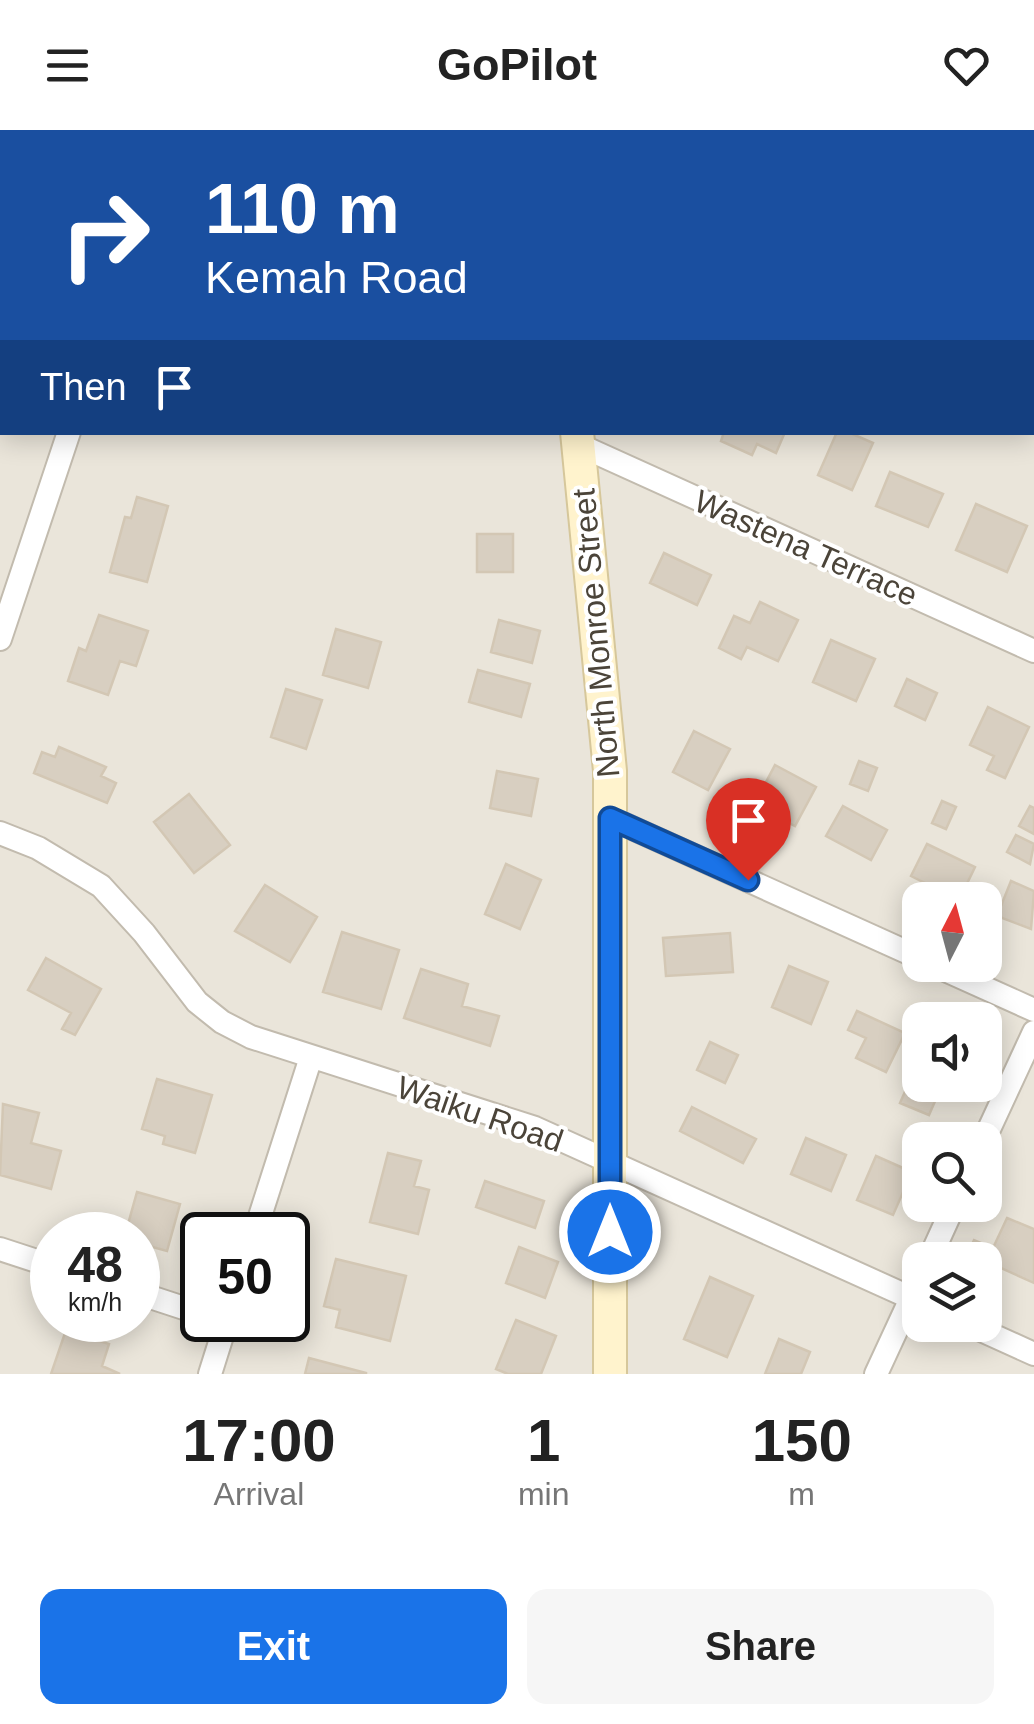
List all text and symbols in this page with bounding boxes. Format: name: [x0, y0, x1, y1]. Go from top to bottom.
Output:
icon: menu: [40, 38, 95, 93]
icon: heart: [939, 38, 994, 93]
text: GoPilot: [437, 39, 597, 90]
icon: right: [40, 170, 170, 300]
text: 110 m: [205, 170, 400, 248]
text: Kemah Road: [205, 252, 468, 303]
icon: arrive: [147, 360, 202, 415]
text: Then: [40, 366, 127, 408]
street label: Wastena Terrace: [689, 483, 923, 613]
street label: North Monroe Street: [565, 487, 627, 779]
pin: [706, 778, 791, 881]
icon: arrive: [721, 793, 776, 848]
north arrow: [902, 882, 1002, 982]
map controls: [902, 882, 1002, 1342]
button: sound: [902, 1002, 1002, 1102]
street label: Waiku Road: [392, 1069, 568, 1159]
button: search: [902, 1122, 1002, 1222]
position arrow: [558, 1180, 662, 1284]
speed limit sign: 50: [180, 1212, 310, 1342]
text: 48: [67, 1237, 123, 1293]
button: layers: [902, 1242, 1002, 1342]
text: km/h: [68, 1288, 122, 1316]
text: 17:00: [182, 1407, 336, 1474]
text: 1: [527, 1407, 560, 1474]
text: 150: [752, 1407, 852, 1474]
text: Arrival: [214, 1476, 304, 1512]
text: min: [518, 1476, 569, 1512]
text: m: [788, 1476, 815, 1512]
button: Exit: [40, 1589, 507, 1704]
button: Share: [527, 1589, 994, 1704]

